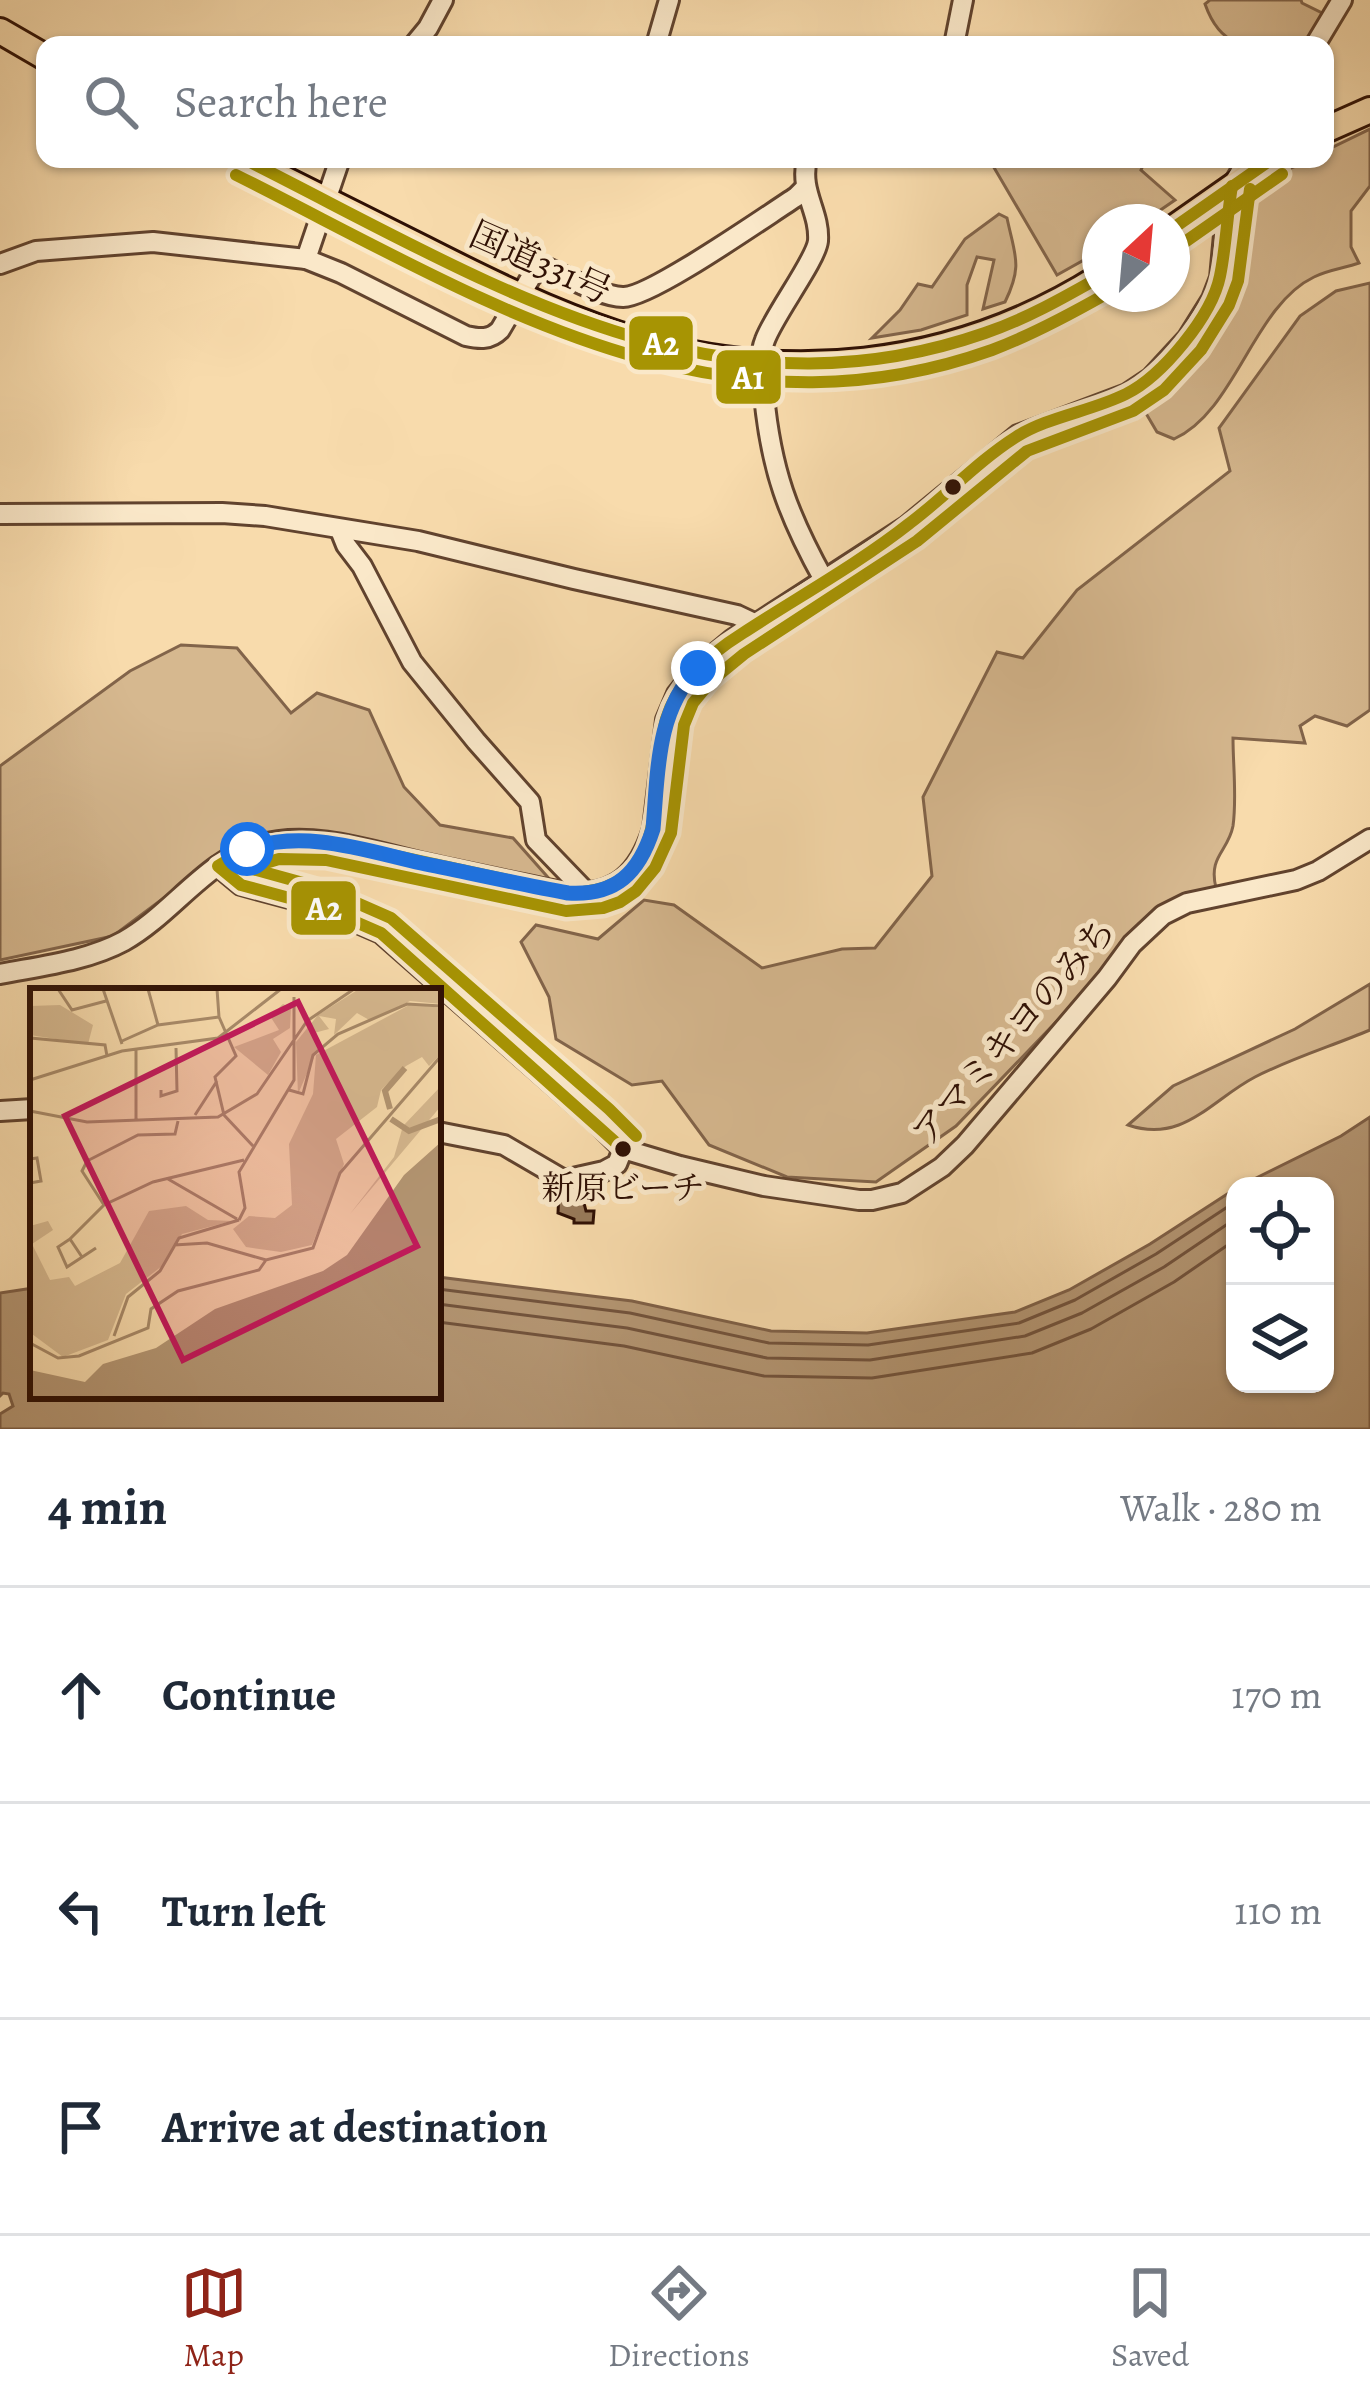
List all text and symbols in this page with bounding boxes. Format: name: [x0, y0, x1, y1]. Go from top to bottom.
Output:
search box: [36, 36, 1334, 168]
icon: search: [78, 69, 144, 135]
text: Search here: [174, 71, 388, 133]
north arrow: [1082, 204, 1190, 312]
street label: 国道331号: [462, 210, 619, 315]
line badge: A2: [627, 314, 695, 372]
text: A2: [642, 321, 679, 366]
line badge: A1: [714, 348, 783, 406]
text: A1: [731, 355, 764, 400]
unlabelled marker: [942, 476, 964, 498]
route end: [671, 641, 725, 695]
route start: [220, 822, 274, 876]
line badge: A2: [289, 879, 358, 937]
text: A2: [305, 886, 342, 931]
street label: アマミキヨのみち: [900, 907, 1126, 1156]
inset map: [30, 988, 441, 1399]
marker: 新原ビーチ: [612, 1138, 634, 1160]
place label: 新原ビーチ: [541, 1165, 705, 1210]
map controls: [1226, 1177, 1334, 1393]
button: locate: [1226, 1177, 1334, 1285]
button: layers: [1226, 1285, 1334, 1393]
text: 4 min: [48, 1472, 167, 1542]
text: Walk · 280 m: [1120, 1481, 1322, 1534]
icon: ahead: [48, 1662, 114, 1728]
text: Continue: [162, 1664, 336, 1726]
text: 170 m: [1231, 1668, 1322, 1721]
icon: left: [48, 1878, 114, 1944]
text: Turn left: [162, 1880, 326, 1942]
text: 110 m: [1234, 1884, 1322, 1937]
icon: arrive: [48, 2094, 114, 2160]
text: Arrive at destination: [162, 2096, 548, 2158]
tab: Map: [181, 2260, 247, 2377]
tab: Directions: [608, 2260, 750, 2377]
tab: Saved: [1111, 2260, 1189, 2377]

